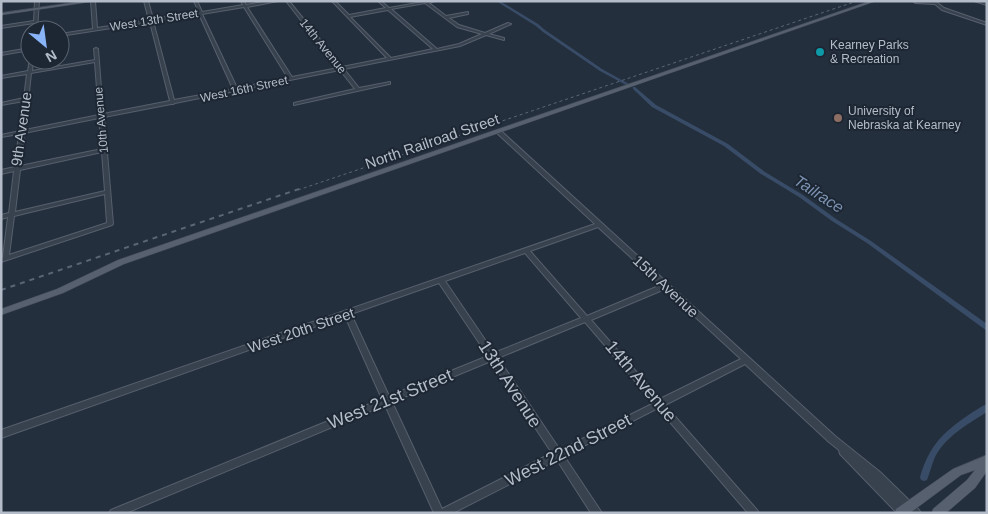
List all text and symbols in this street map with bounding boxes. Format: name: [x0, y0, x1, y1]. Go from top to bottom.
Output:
street label: West 13th Street: [109, 6, 200, 34]
street label: 14th Avenue: [297, 16, 350, 77]
north arrow: [20, 20, 70, 70]
place label: Kearney Parks & Recreation: [830, 38, 909, 66]
marker: Kearney Parks & Recreation: [814, 46, 826, 58]
text: N: [43, 47, 60, 66]
street label: West 16th Street: [199, 73, 290, 105]
street label: 10th Avenue: [91, 86, 111, 154]
street label: 9th Avenue: [7, 91, 35, 167]
place label: University of Nebraska at Kearney: [848, 104, 961, 132]
street label: North Railroad Street: [363, 110, 502, 172]
marker: University of Nebraska at Kearney: [832, 112, 844, 124]
water label: Tailrace: [791, 172, 847, 216]
street label: 15th Avenue: [630, 251, 702, 321]
street label: West 20th Street: [246, 304, 357, 356]
street label: 14th Avenue: [601, 336, 681, 426]
street label: 13th Avenue: [474, 337, 546, 431]
street label: West 21st Street: [325, 365, 455, 433]
street label: West 22nd Street: [502, 410, 634, 490]

